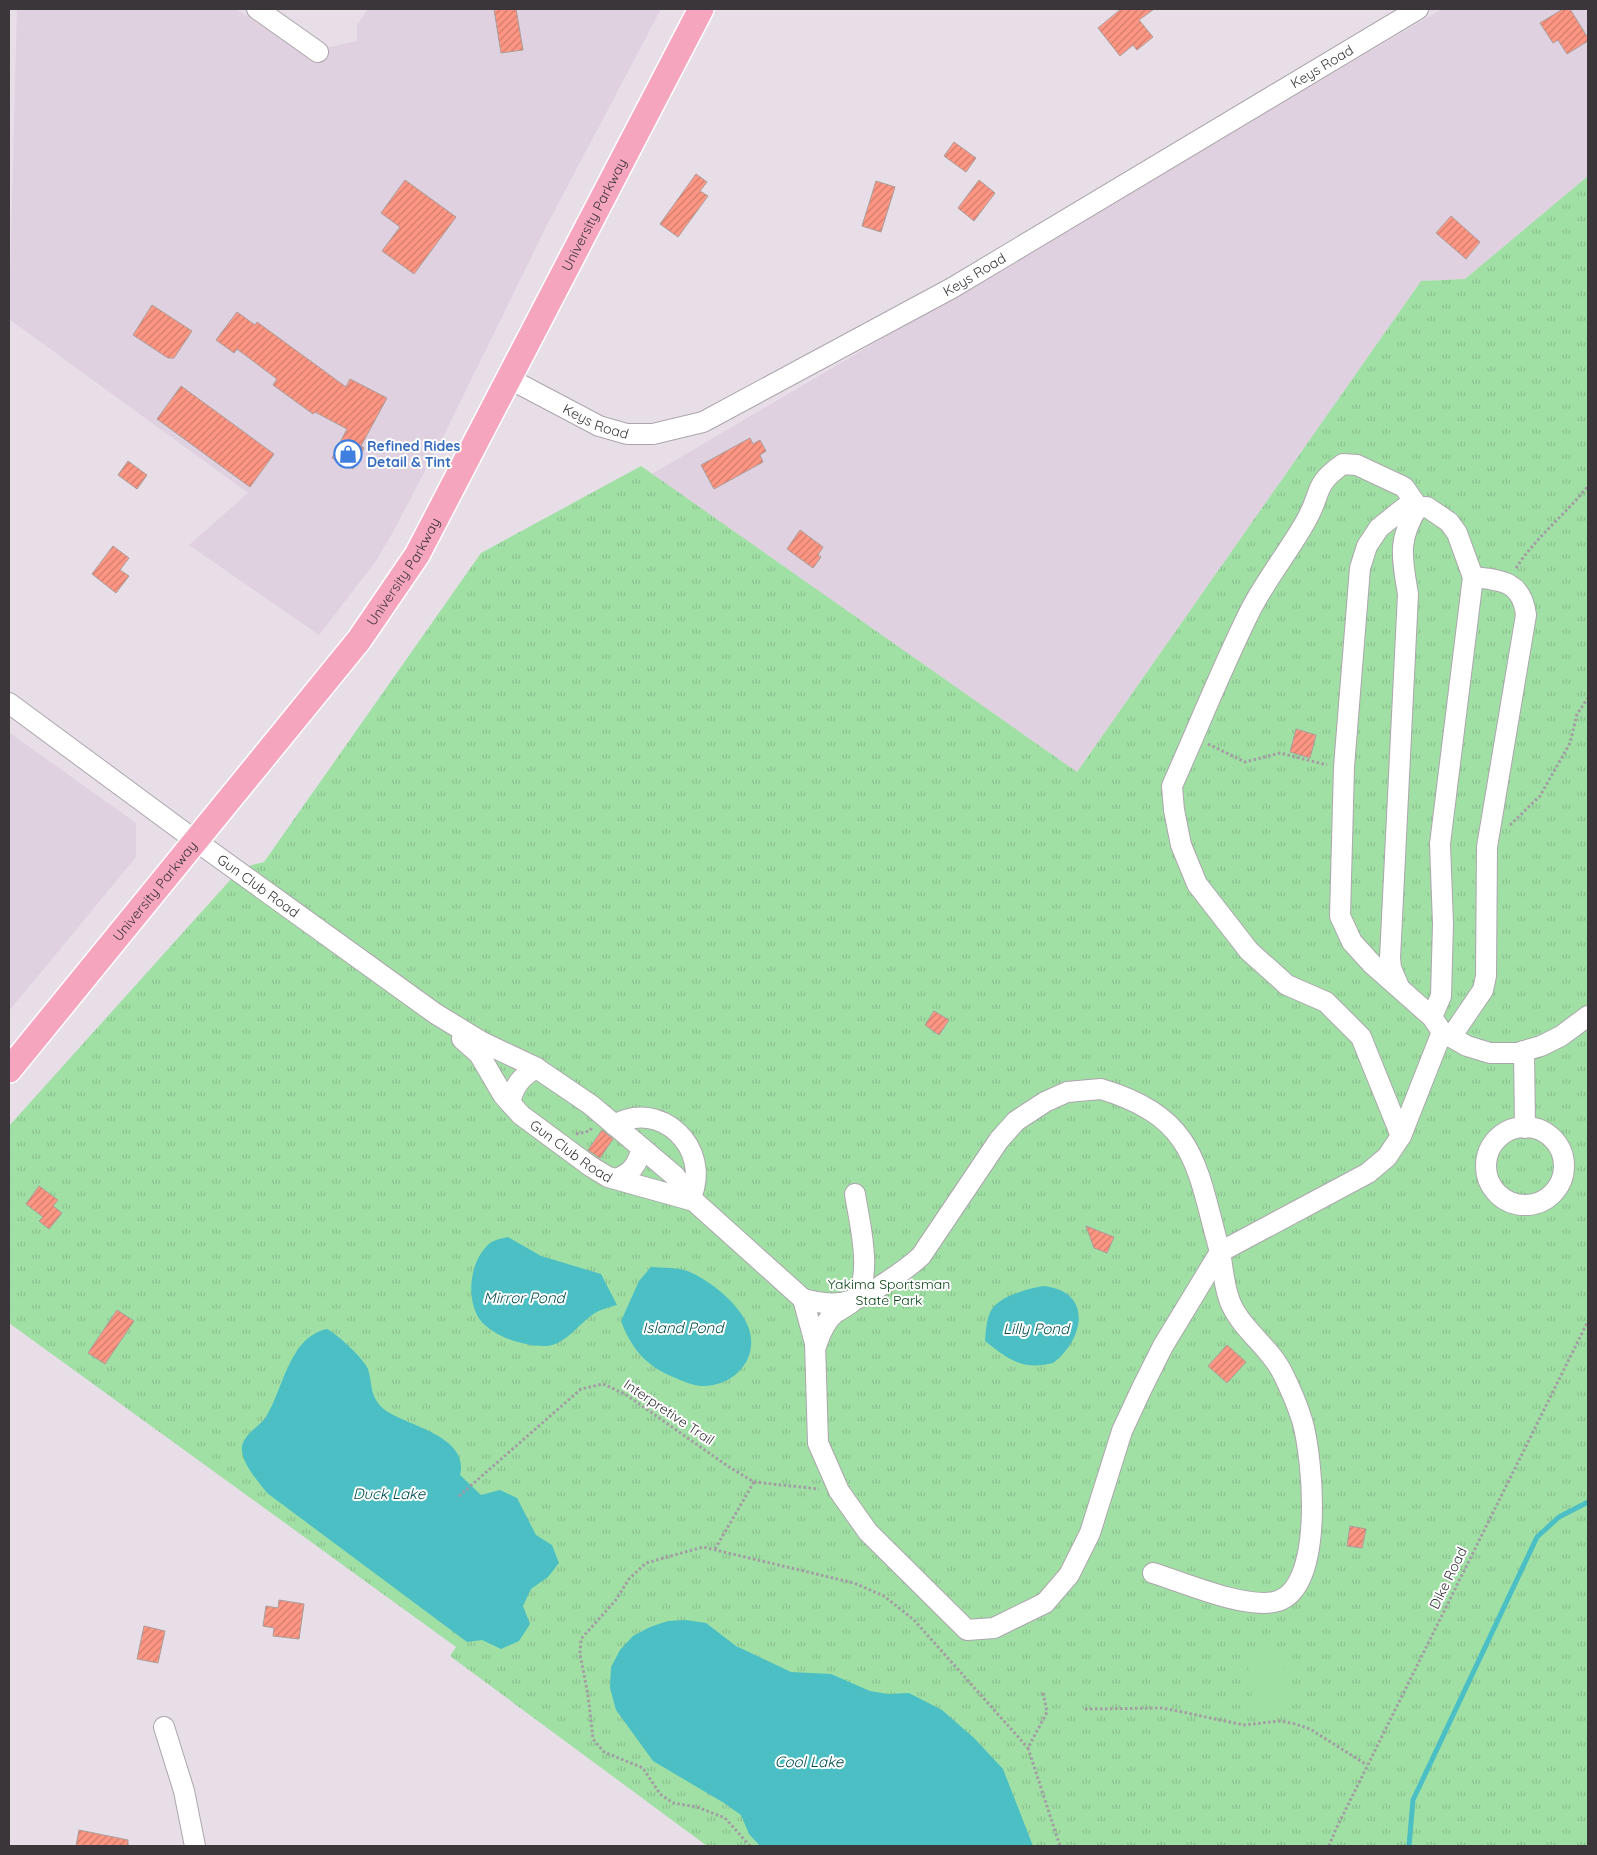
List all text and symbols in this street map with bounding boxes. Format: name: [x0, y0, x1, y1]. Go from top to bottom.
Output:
street label: Keys Road: [1287, 41, 1356, 92]
street label: University Parkway: [557, 155, 631, 274]
street label: Keys Road: [940, 249, 1009, 300]
street label: Keys Road: [560, 400, 631, 443]
place label: Refined Rides Detail & Tint: [367, 437, 461, 471]
shop icon: Refined Rides Detail & Tint: [333, 439, 363, 469]
street label: University Parkway: [362, 515, 444, 629]
street label: University Parkway: [109, 837, 201, 945]
street label: Gun Club Road: [214, 850, 303, 921]
street label: Gun Club Road: [526, 1116, 616, 1187]
park label: Yakima Sportsman State Park: [828, 1275, 950, 1309]
water label: Mirror Pond: [483, 1288, 567, 1307]
water label: Island Pond: [643, 1318, 725, 1337]
water label: Lilly Pond: [1003, 1319, 1071, 1338]
street label: Interpretive Trail: [620, 1375, 718, 1449]
water label: Duck Lake: [353, 1484, 426, 1503]
street label: Dike Road: [1425, 1544, 1471, 1612]
water label: Cool Lake: [775, 1752, 844, 1771]

